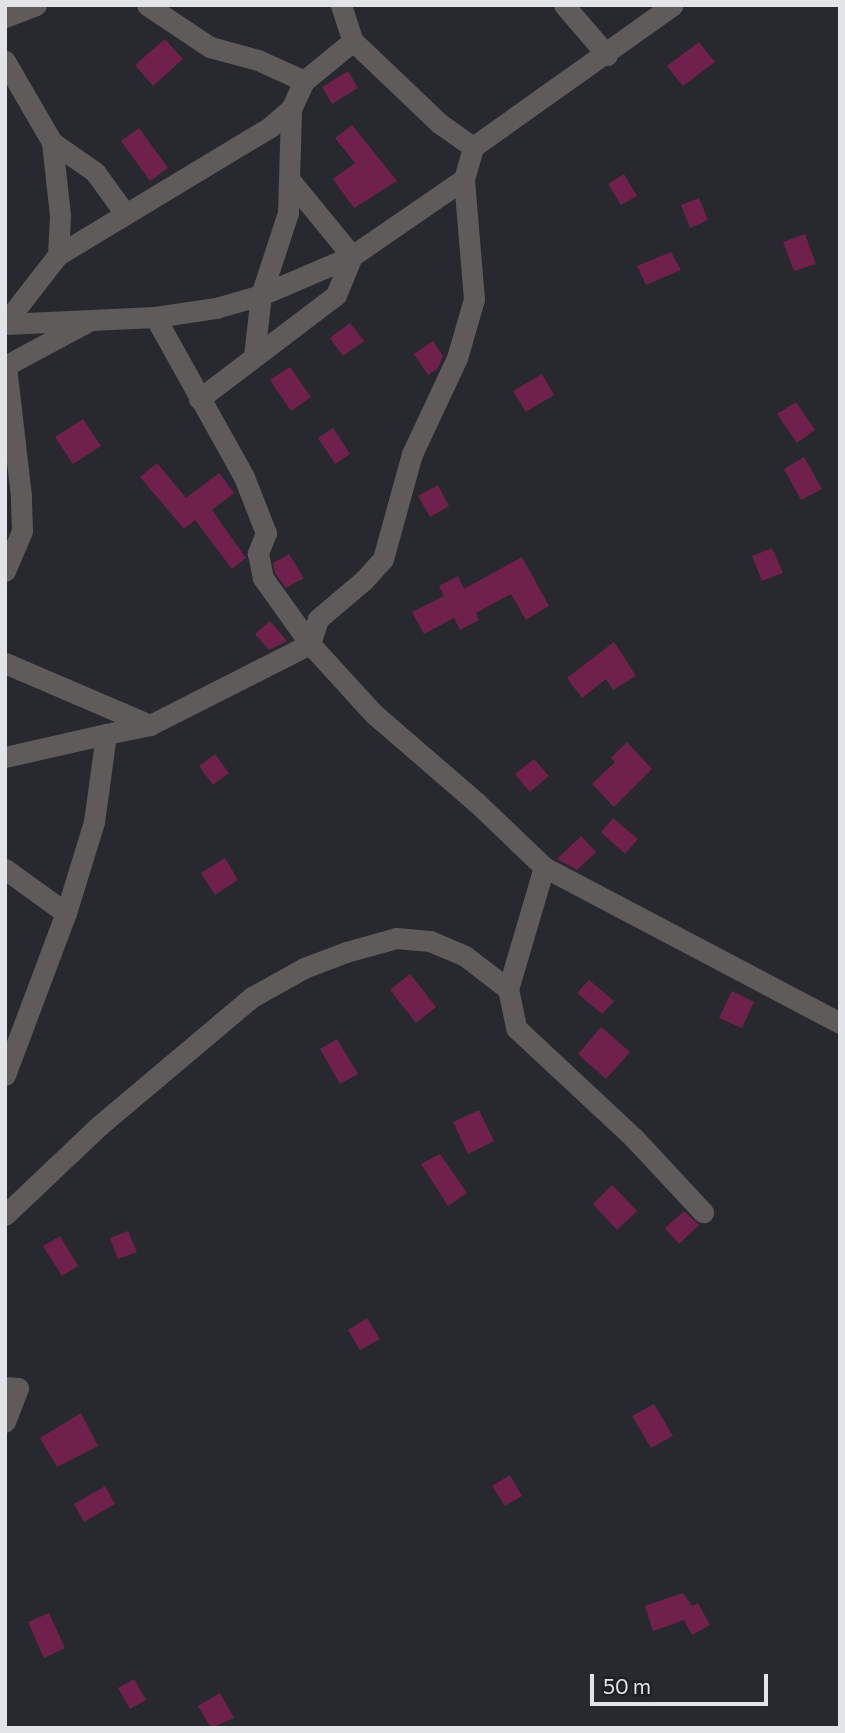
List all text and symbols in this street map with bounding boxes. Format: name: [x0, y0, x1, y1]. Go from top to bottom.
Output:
scale bar: [593, 1660, 772, 1704]
text: 50 m: [603, 1673, 651, 1698]

